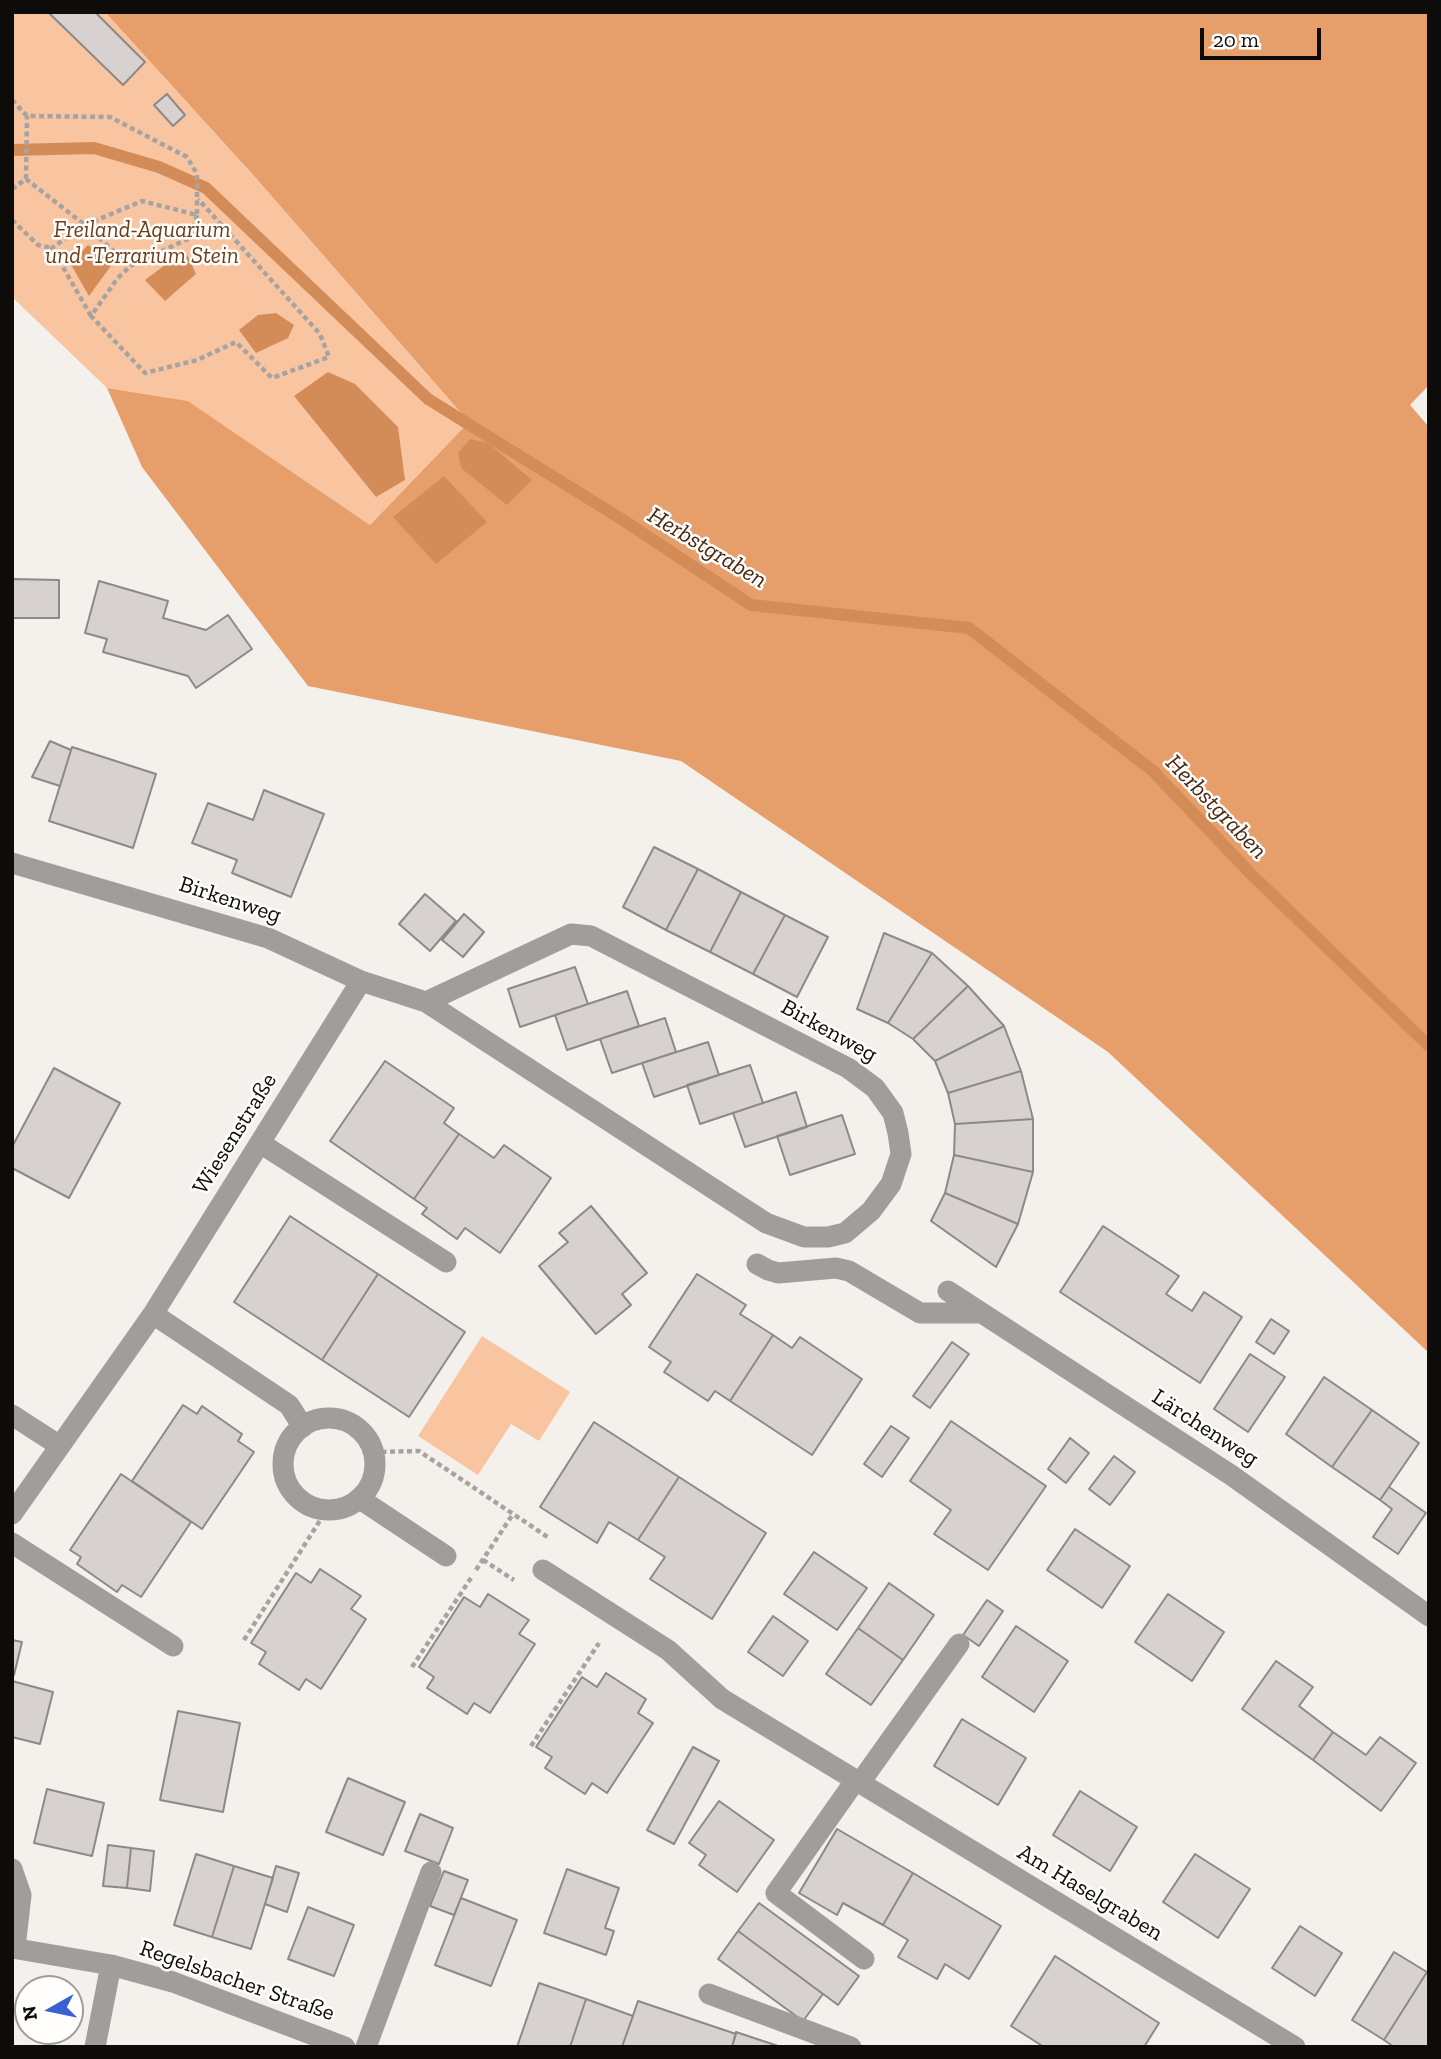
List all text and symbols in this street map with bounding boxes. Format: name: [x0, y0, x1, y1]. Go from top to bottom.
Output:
scale bar: [1203, 14, 1324, 58]
text: 20 m: [1213, 27, 1259, 52]
park label: Freiland-Aquarium und -Terrarium Stein: [45, 216, 239, 270]
water label: Herbstgraben: [642, 501, 772, 595]
water label: Herbstgraben: [1159, 749, 1273, 865]
street label: Birkenweg: [175, 871, 285, 929]
street label: Birkenweg: [776, 993, 882, 1069]
street label: Wiesenstraße: [187, 1068, 283, 1200]
street label: Lärchenweg: [1147, 1383, 1263, 1473]
street label: Am Haselgraben: [1012, 1839, 1168, 1947]
street label: Regelsbacher Straße: [136, 1935, 338, 2027]
north arrow: [14, 1975, 84, 2045]
text: N: [17, 2004, 42, 2022]

